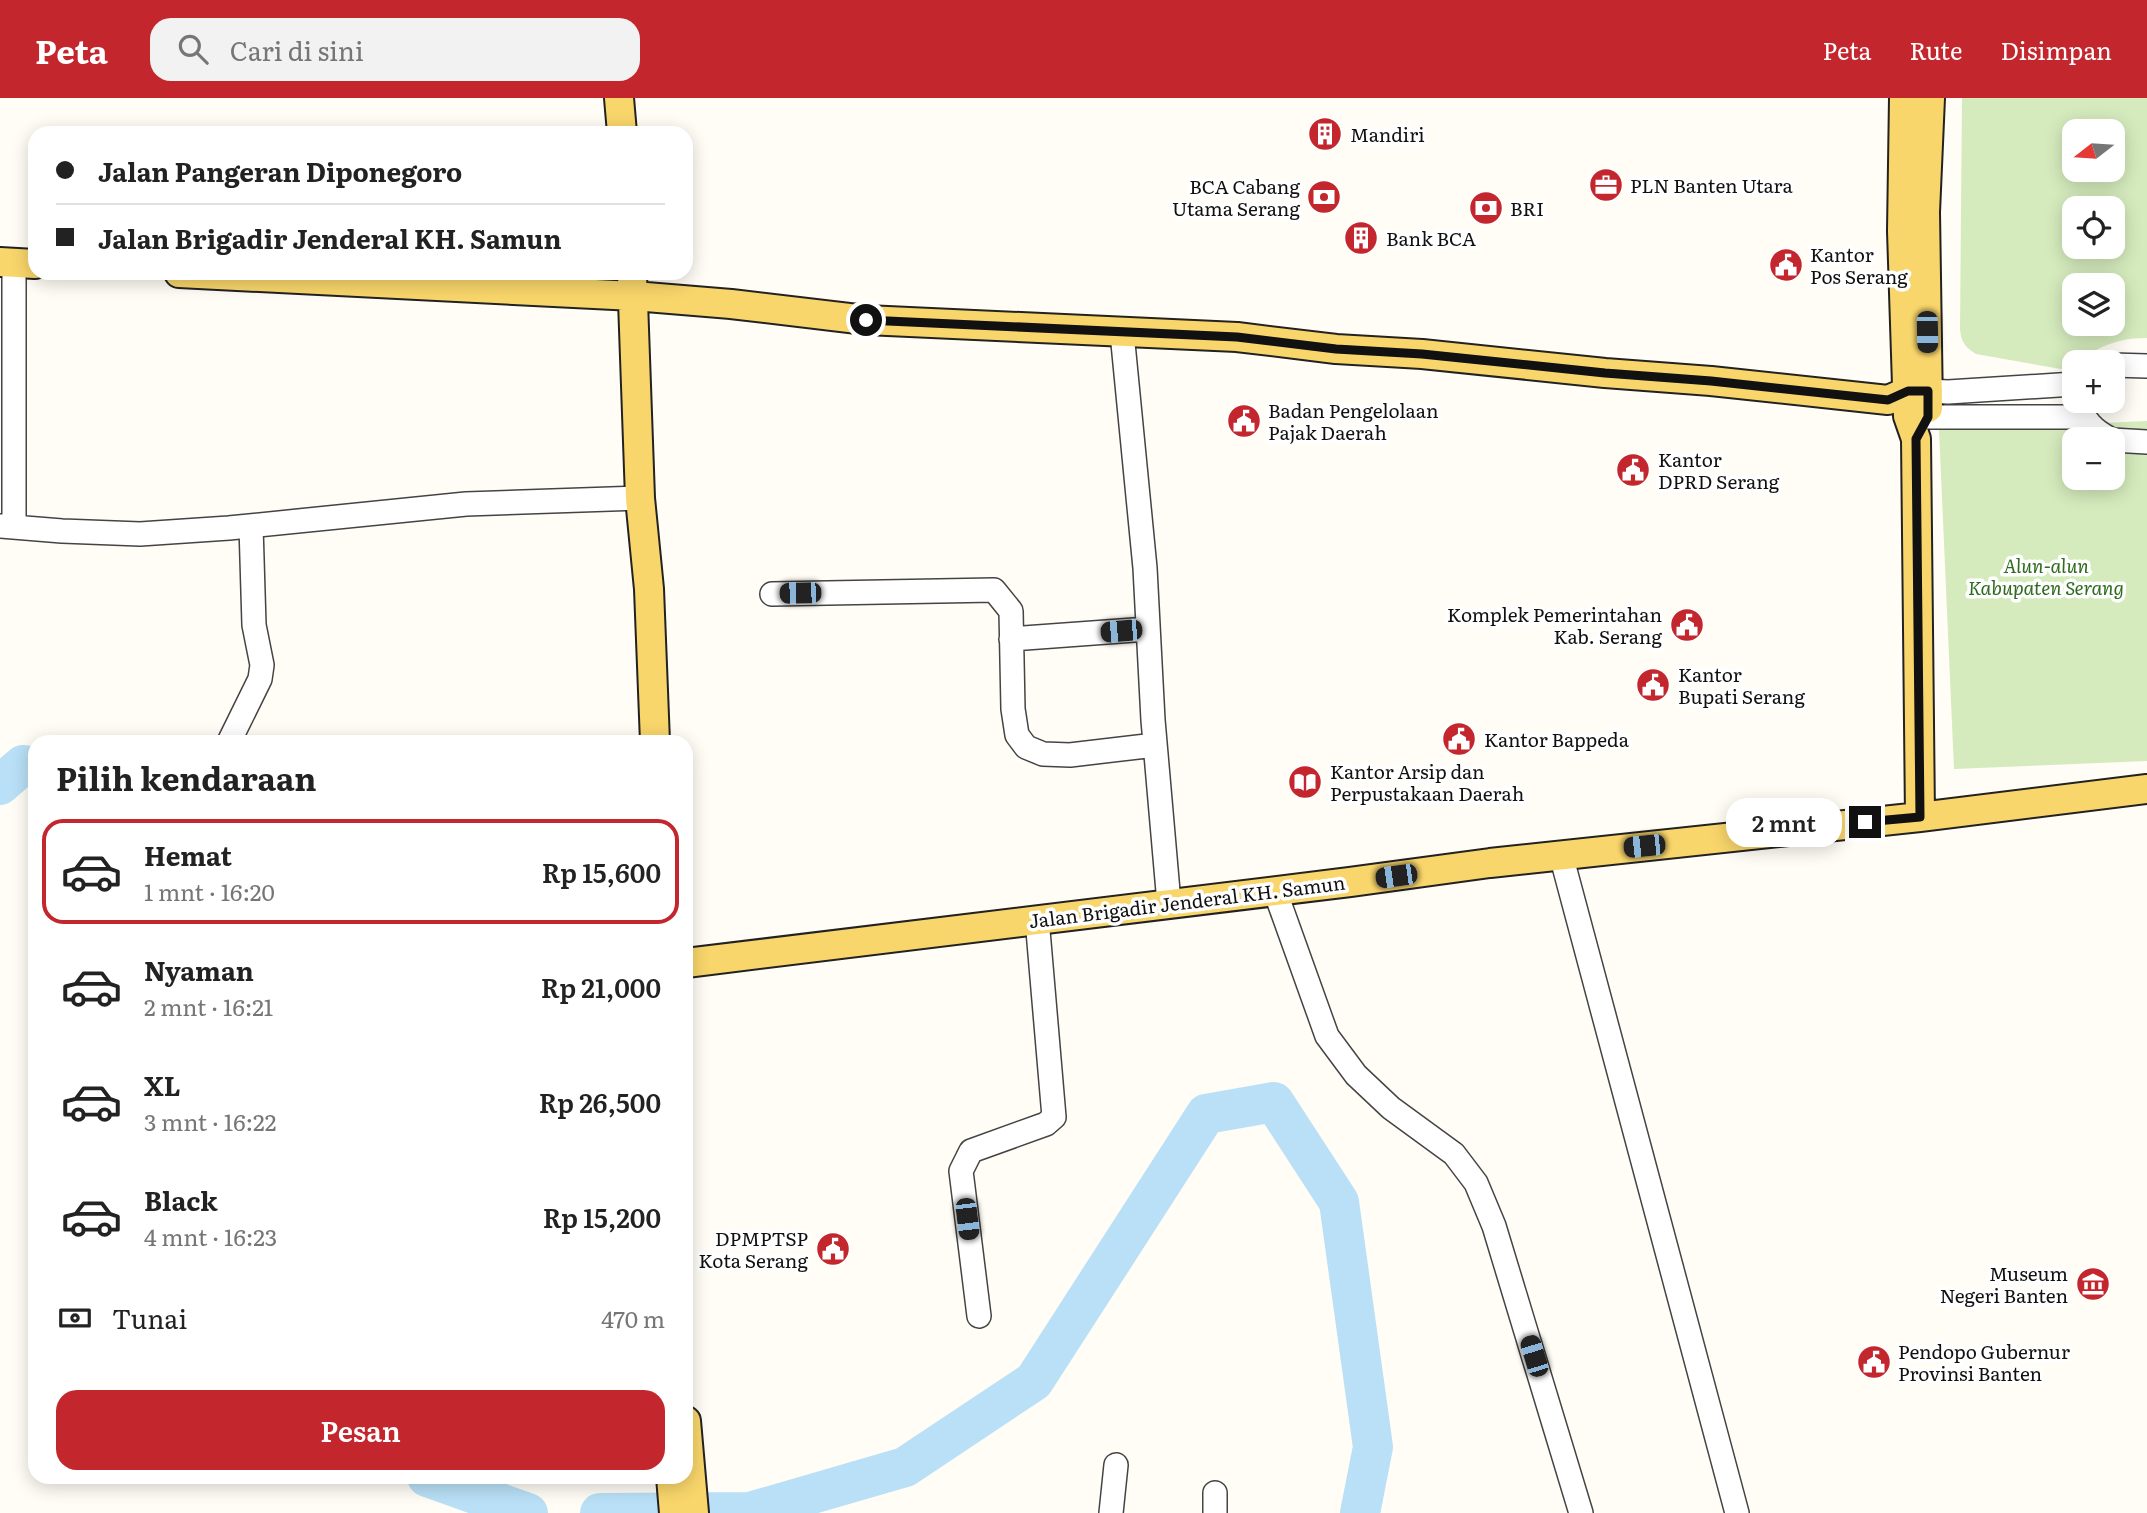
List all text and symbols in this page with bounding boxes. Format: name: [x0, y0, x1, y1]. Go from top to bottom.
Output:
search box: [150, 18, 640, 81]
text: Peta: [35, 25, 108, 74]
icon: search: [174, 30, 212, 68]
text: Cari di sini: [230, 30, 364, 69]
text: Peta: [1823, 32, 1872, 67]
text: Rute: [1910, 32, 1962, 67]
text: Disimpan: [2000, 32, 2112, 67]
building icon: Mandiri: [1306, 115, 1344, 153]
north arrow: [2062, 119, 2124, 182]
map controls: [2062, 119, 2125, 490]
place label: Mandiri: [1350, 120, 1424, 148]
text: Jalan Pangeran Diponegoro: [98, 151, 462, 190]
office icon: PLN Banten Utara: [1587, 166, 1625, 204]
place label: PLN Banten Utara: [1630, 171, 1794, 199]
place label: BCA Cabang Utama Serang: [1172, 172, 1300, 222]
bank icon: BCA Cabang Utama Serang: [1305, 178, 1343, 216]
bank icon: BRI: [1467, 189, 1505, 227]
place label: BRI: [1510, 194, 1544, 222]
button: locate: [2062, 196, 2125, 259]
text: Jalan Brigadir Jenderal KH. Samun: [98, 218, 562, 257]
building icon: Bank BCA: [1342, 219, 1380, 257]
place label: Bank BCA: [1386, 224, 1476, 252]
place label: Kantor Pos Serang: [1810, 240, 1908, 290]
public building icon: Kantor Pos Serang: [1767, 246, 1805, 284]
button: layers: [2062, 273, 2125, 336]
route start: [850, 304, 882, 336]
car: [1917, 311, 1938, 353]
button: +: [2062, 350, 2125, 413]
place label: Badan Pengelolaan Pajak Daerah: [1268, 396, 1438, 446]
public building icon: Badan Pengelolaan Pajak Daerah: [1225, 402, 1263, 440]
button: −: [2062, 427, 2125, 490]
place label: Kantor DPRD Serang: [1658, 445, 1780, 495]
public building icon: Kantor DPRD Serang: [1614, 451, 1652, 489]
park label: Alun-alun Kabupaten Serang: [1968, 551, 2124, 601]
car: [779, 582, 822, 604]
place label: Komplek Pemerintahan Kab. Serang: [1447, 600, 1662, 650]
public building icon: Komplek Pemerintahan Kab. Serang: [1668, 606, 1706, 644]
car: [1100, 619, 1143, 643]
place label: Kantor Bupati Serang: [1678, 660, 1805, 710]
public building icon: Kantor Bupati Serang: [1634, 666, 1672, 704]
public building icon: Kantor Bappeda: [1440, 720, 1478, 758]
place label: Kantor Bappeda: [1484, 725, 1630, 753]
text: Pilih kendaraan: [56, 753, 316, 801]
place label: Kantor Arsip dan Perpustakaan Daerah: [1330, 757, 1524, 807]
library icon: Kantor Arsip dan Perpustakaan Daerah: [1286, 763, 1324, 801]
callout: 2 mnt: [1725, 798, 1840, 846]
text: 2 mnt: [1752, 805, 1816, 839]
route end: [1849, 806, 1881, 838]
car: [1623, 833, 1666, 859]
text: Hemat: [144, 835, 232, 874]
icon: car: [60, 840, 123, 903]
text: Rp 15,600: [542, 852, 661, 891]
car: [1374, 863, 1419, 889]
street label: Jalan Brigadir Jenderal KH. Samun: [1027, 868, 1347, 934]
text: 1 mnt · 16:20: [144, 874, 275, 908]
text: Nyaman: [144, 950, 254, 989]
icon: car: [60, 955, 123, 1018]
text: Rp 21,000: [541, 967, 661, 1006]
text: 2 mnt · 16:21: [144, 989, 273, 1023]
text: XL: [144, 1065, 181, 1104]
icon: car: [60, 1070, 123, 1133]
text: Rp 26,500: [539, 1082, 661, 1121]
text: 3 mnt · 16:22: [144, 1104, 276, 1138]
text: Black: [144, 1180, 218, 1219]
icon: car: [60, 1185, 123, 1248]
text: Rp 15,200: [543, 1197, 661, 1236]
car: [955, 1197, 980, 1241]
text: 4 mnt · 16:23: [144, 1219, 277, 1253]
place label: DPMPTSP Kota Serang: [698, 1224, 808, 1274]
public building icon: DPMPTSP Kota Serang: [814, 1230, 852, 1268]
place label: Museum Negeri Banten: [1940, 1259, 2068, 1309]
museum icon: Museum Negeri Banten: [2074, 1265, 2112, 1303]
text: Tunai: [112, 1298, 187, 1337]
icon: cash: [56, 1299, 94, 1337]
text: 470 m: [601, 1301, 665, 1335]
car: [1518, 1333, 1551, 1379]
place label: Pendopo Gubernur Provinsi Banten: [1898, 1337, 2070, 1387]
public building icon: Pendopo Gubernur Provinsi Banten: [1855, 1343, 1893, 1381]
button: Pesan: [56, 1390, 665, 1470]

